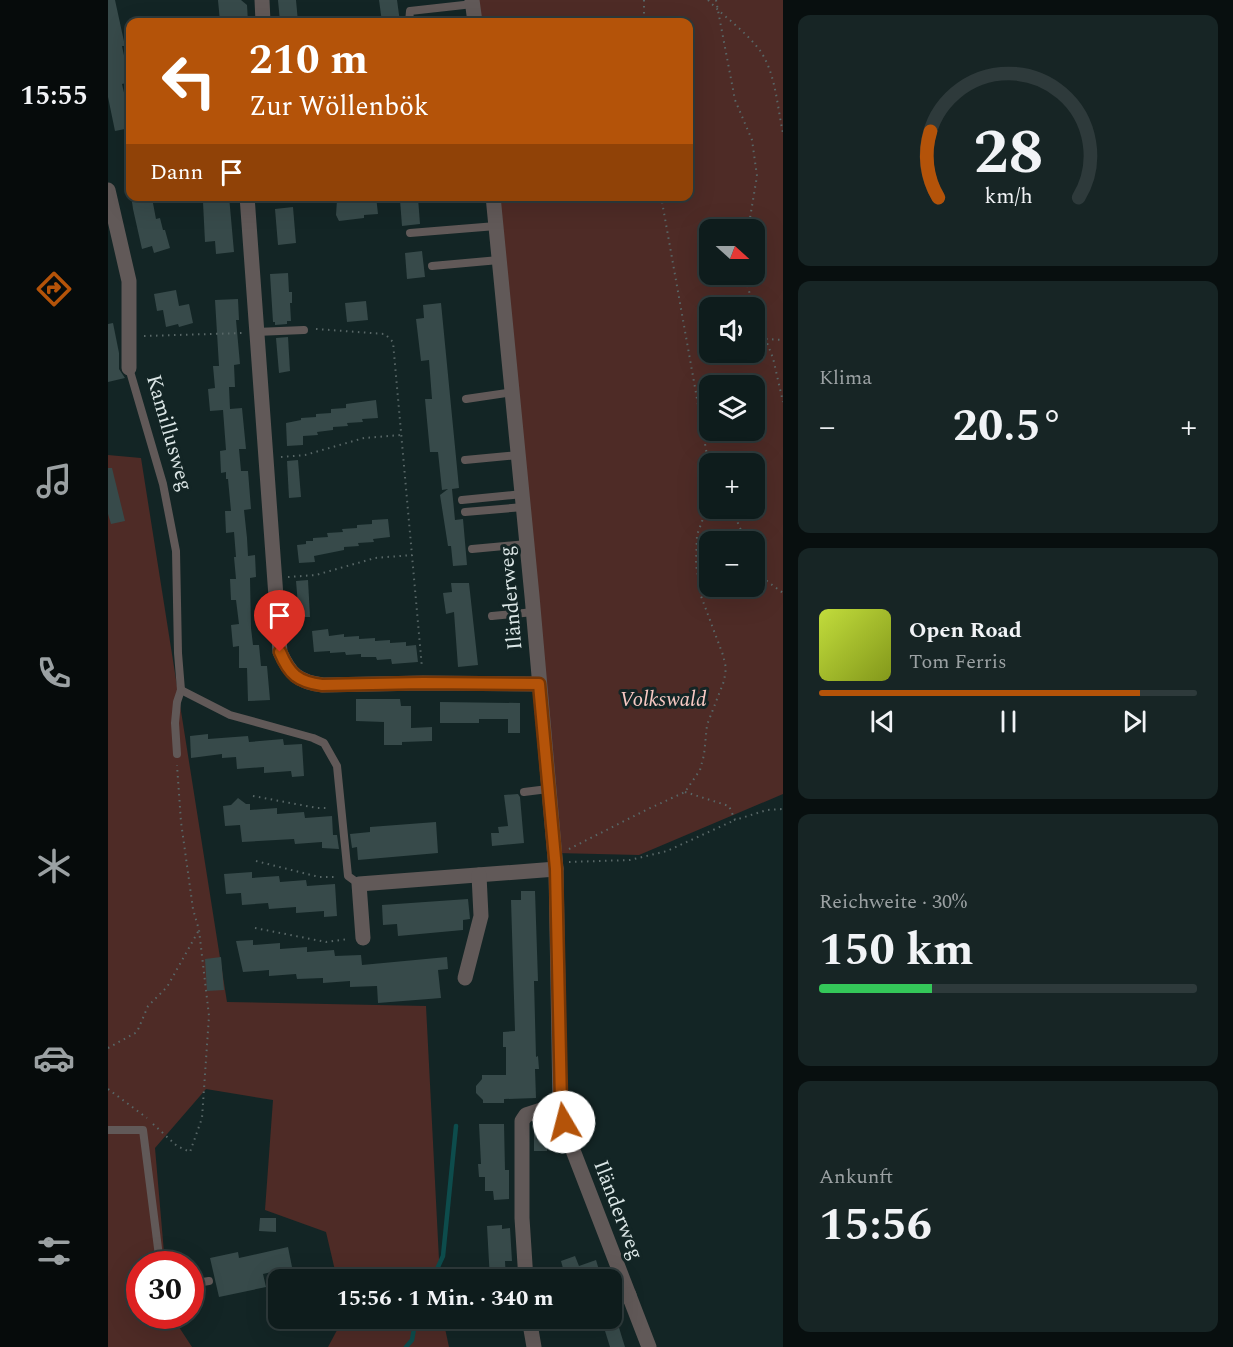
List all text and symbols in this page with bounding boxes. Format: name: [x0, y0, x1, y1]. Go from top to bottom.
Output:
text: 210 m: [249, 29, 368, 92]
icon: left: [150, 42, 228, 120]
text: 15:55: [20, 75, 88, 117]
text: Zur Wöllenbök: [249, 86, 429, 128]
text: 28: [973, 106, 1043, 201]
text: Dann: [150, 156, 203, 189]
icon: arrive: [215, 156, 248, 189]
text: km/h: [984, 180, 1032, 213]
north arrow: [699, 219, 765, 285]
map controls: [699, 219, 765, 597]
icon: directions: [33, 268, 75, 310]
button: sound: [699, 297, 765, 363]
text: Klima: [819, 363, 872, 393]
street label: Kamillusweg: [137, 371, 201, 495]
button: layers: [699, 375, 765, 441]
text: 20.5°: [953, 392, 1063, 461]
text: −: [819, 402, 836, 452]
text: +: [1180, 402, 1197, 452]
button: +: [699, 453, 765, 519]
icon: music: [33, 460, 75, 502]
button: −: [699, 531, 765, 597]
street label: Iländerweg: [491, 545, 531, 651]
pin: [254, 590, 305, 652]
icon: arrive: [263, 599, 296, 632]
text: Open Road: [909, 614, 1022, 647]
text: Tom Ferris: [909, 647, 1007, 677]
icon: phone: [33, 652, 75, 694]
park label: Volkswald: [620, 684, 707, 716]
icon: previous: [866, 705, 899, 738]
icon: pause: [992, 705, 1025, 738]
icon: next: [1118, 705, 1151, 738]
icon: climate: [33, 845, 75, 887]
text: Reichweite · 30%: [819, 887, 967, 917]
text: 150 km: [819, 916, 974, 985]
icon: car: [33, 1037, 75, 1079]
position arrow: [532, 1090, 596, 1154]
street label: Iländerweg: [584, 1155, 652, 1265]
text: Ankunft: [819, 1162, 893, 1192]
text: 15:56: [819, 1191, 932, 1260]
icon: filters: [33, 1230, 75, 1272]
speed limit sign: 30: [126, 1251, 204, 1329]
text: 15:56 · 1 Min. · 340 m: [336, 1282, 554, 1315]

